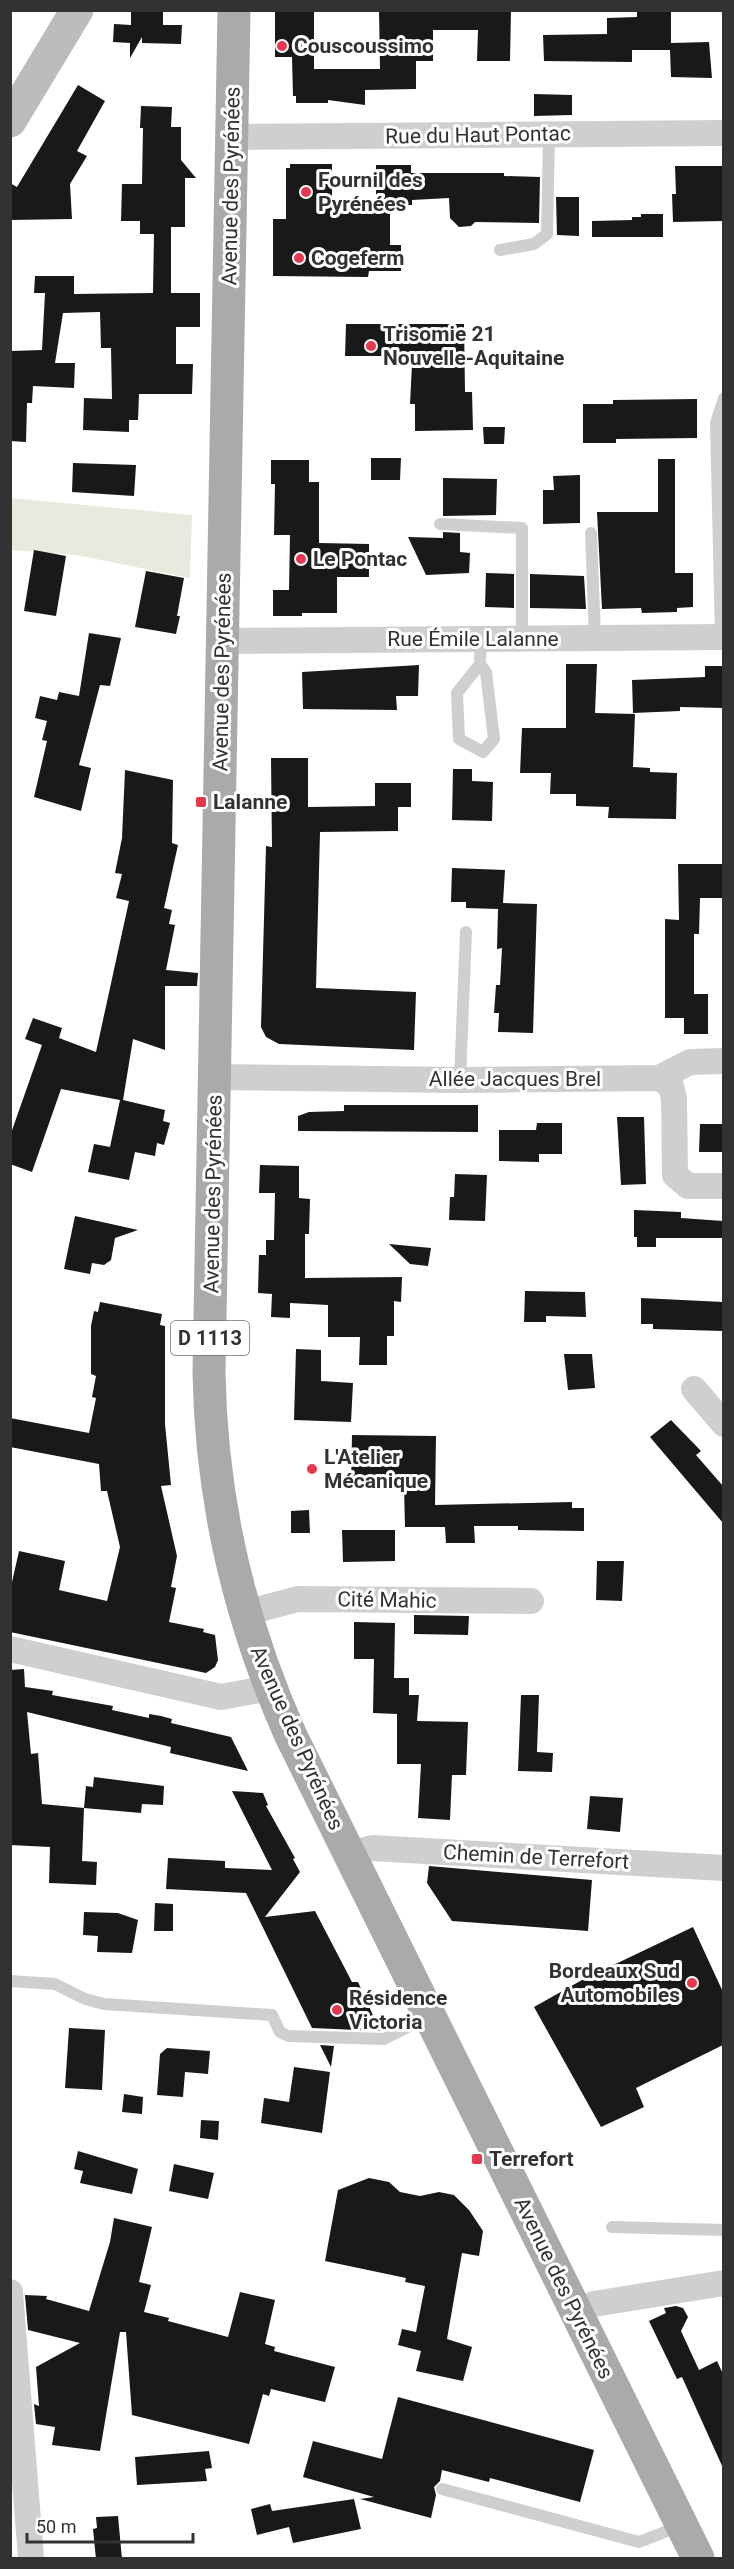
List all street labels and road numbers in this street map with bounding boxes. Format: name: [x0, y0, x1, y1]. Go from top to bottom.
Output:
street label: Avenue des Pyrénées: [217, 86, 245, 286]
street label: Rue du Haut Pontac: [385, 121, 571, 149]
street label: Avenue des Pyrénées: [208, 572, 236, 772]
street label: Rue Émile Lalanne: [387, 627, 559, 651]
street label: Allée Jacques Brel: [429, 1067, 601, 1091]
street label: Avenue des Pyrénées: [199, 1094, 227, 1294]
road number: D 1113: [171, 1321, 249, 1355]
street label: Cité Mahic: [337, 1587, 437, 1613]
street label: Avenue des Pyrénées: [246, 1642, 348, 1834]
street label: Chemin de Terrefort: [442, 1840, 630, 1874]
street label: Avenue des Pyrénées: [510, 2193, 618, 2383]

